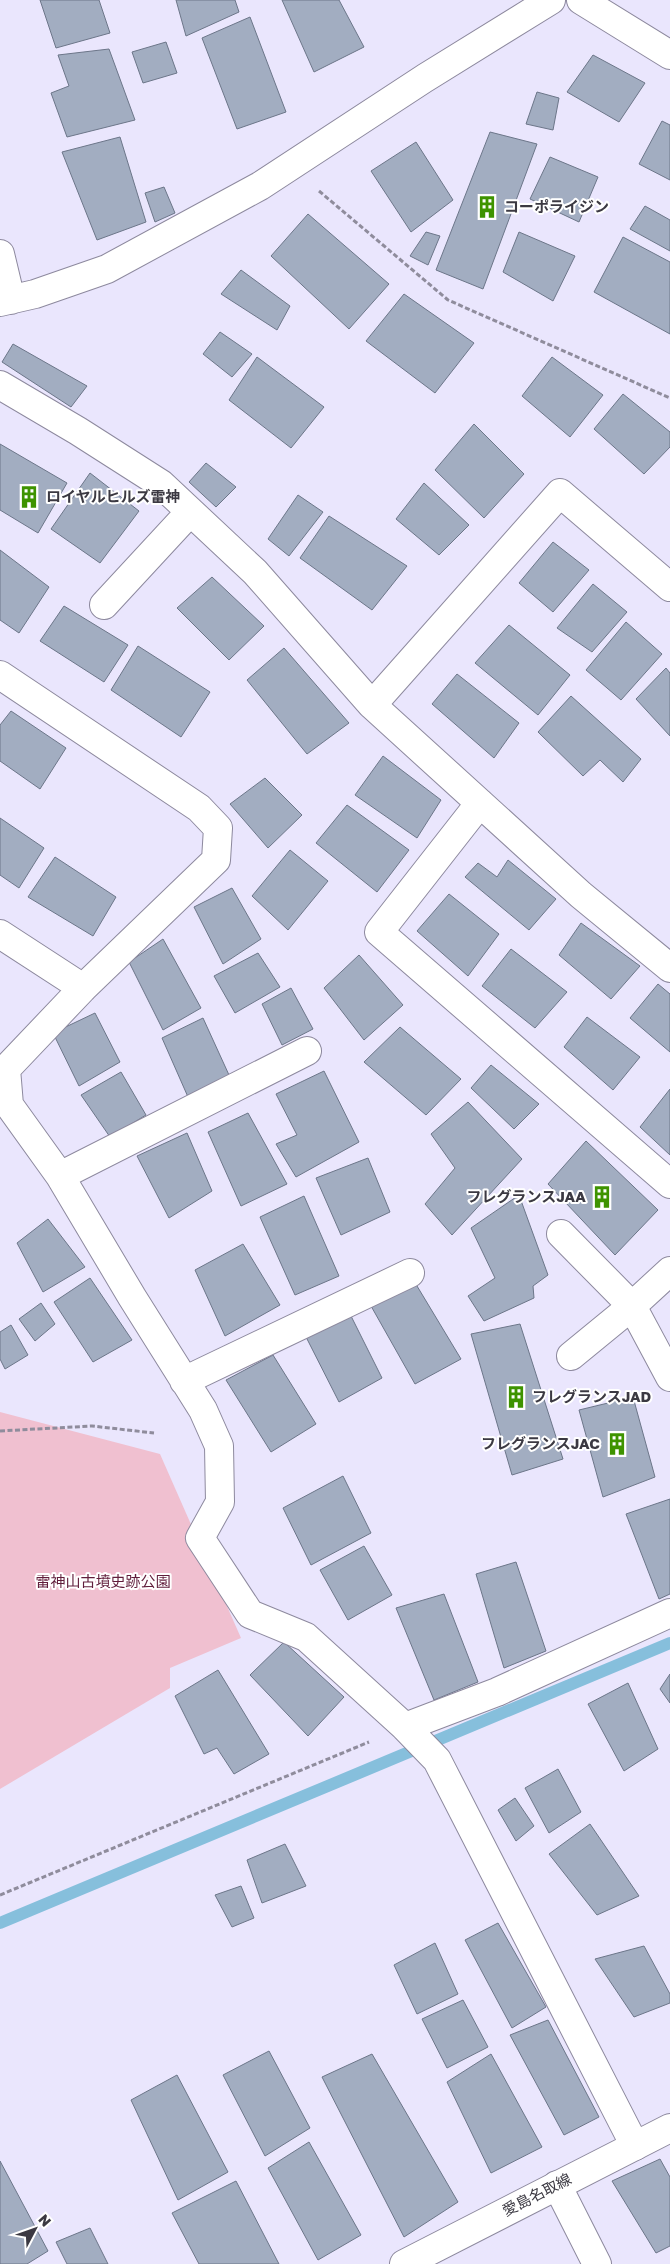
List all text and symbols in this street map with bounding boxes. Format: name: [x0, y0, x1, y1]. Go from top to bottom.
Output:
building icon: コーポライジン: [474, 194, 500, 220]
place label: コーポライジン: [504, 197, 609, 215]
building icon: ロイヤルヒルズ雷神: [16, 484, 42, 510]
place label: ロイヤルヒルズ雷神: [46, 487, 181, 505]
building icon: フレグランスJAA: [589, 1184, 615, 1210]
place label: フレグランスJAA: [467, 1187, 586, 1205]
building icon: フレグランスJAD: [503, 1384, 529, 1410]
place label: フレグランスJAD: [532, 1387, 652, 1405]
building icon: フレグランスJAC: [604, 1431, 630, 1457]
place label: フレグランスJAC: [481, 1434, 600, 1452]
park label: 雷神山古墳史跡公園: [35, 1572, 171, 1590]
street label: 愛島名取線: [499, 2169, 574, 2219]
north arrow: [10, 2204, 60, 2254]
text: N: [35, 2211, 55, 2230]

